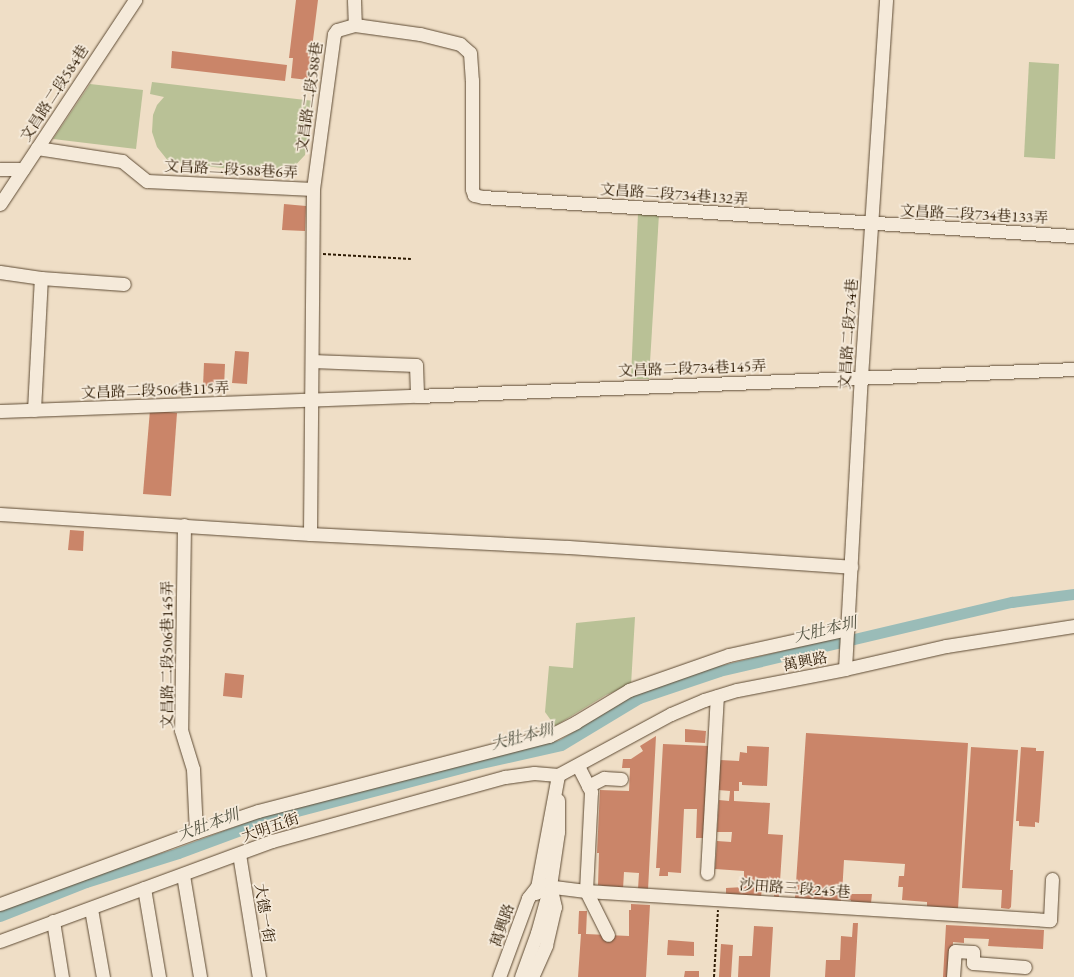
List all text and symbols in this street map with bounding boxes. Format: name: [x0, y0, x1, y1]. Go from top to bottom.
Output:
street label: 文昌路二段588巷: [292, 40, 326, 154]
street label: 文昌路二段584巷: [16, 41, 92, 145]
street label: 文昌路二段588巷6弄: [164, 157, 298, 181]
street label: 文昌路二段734巷132弄: [599, 180, 749, 208]
street label: 文昌路二段734巷133弄: [900, 201, 1048, 227]
street label: 文昌路二段734巷: [835, 278, 861, 390]
street label: 文昌路二段734巷145弄: [618, 356, 766, 380]
street label: 文昌路二段506巷115弄: [81, 378, 229, 402]
street label: 文昌路二段506巷145弄: [158, 581, 176, 729]
water label: 大肚本圳: [792, 613, 858, 647]
street label: 萬興路: [781, 648, 829, 674]
water label: 大肚本圳: [489, 720, 555, 754]
water label: 大肚本圳: [175, 805, 241, 845]
street label: 大明五街: [239, 809, 301, 845]
street label: 沙田路三段245巷: [739, 875, 851, 901]
street label: 大德一街: [251, 882, 279, 944]
street label: 萬興路: [486, 901, 518, 949]

